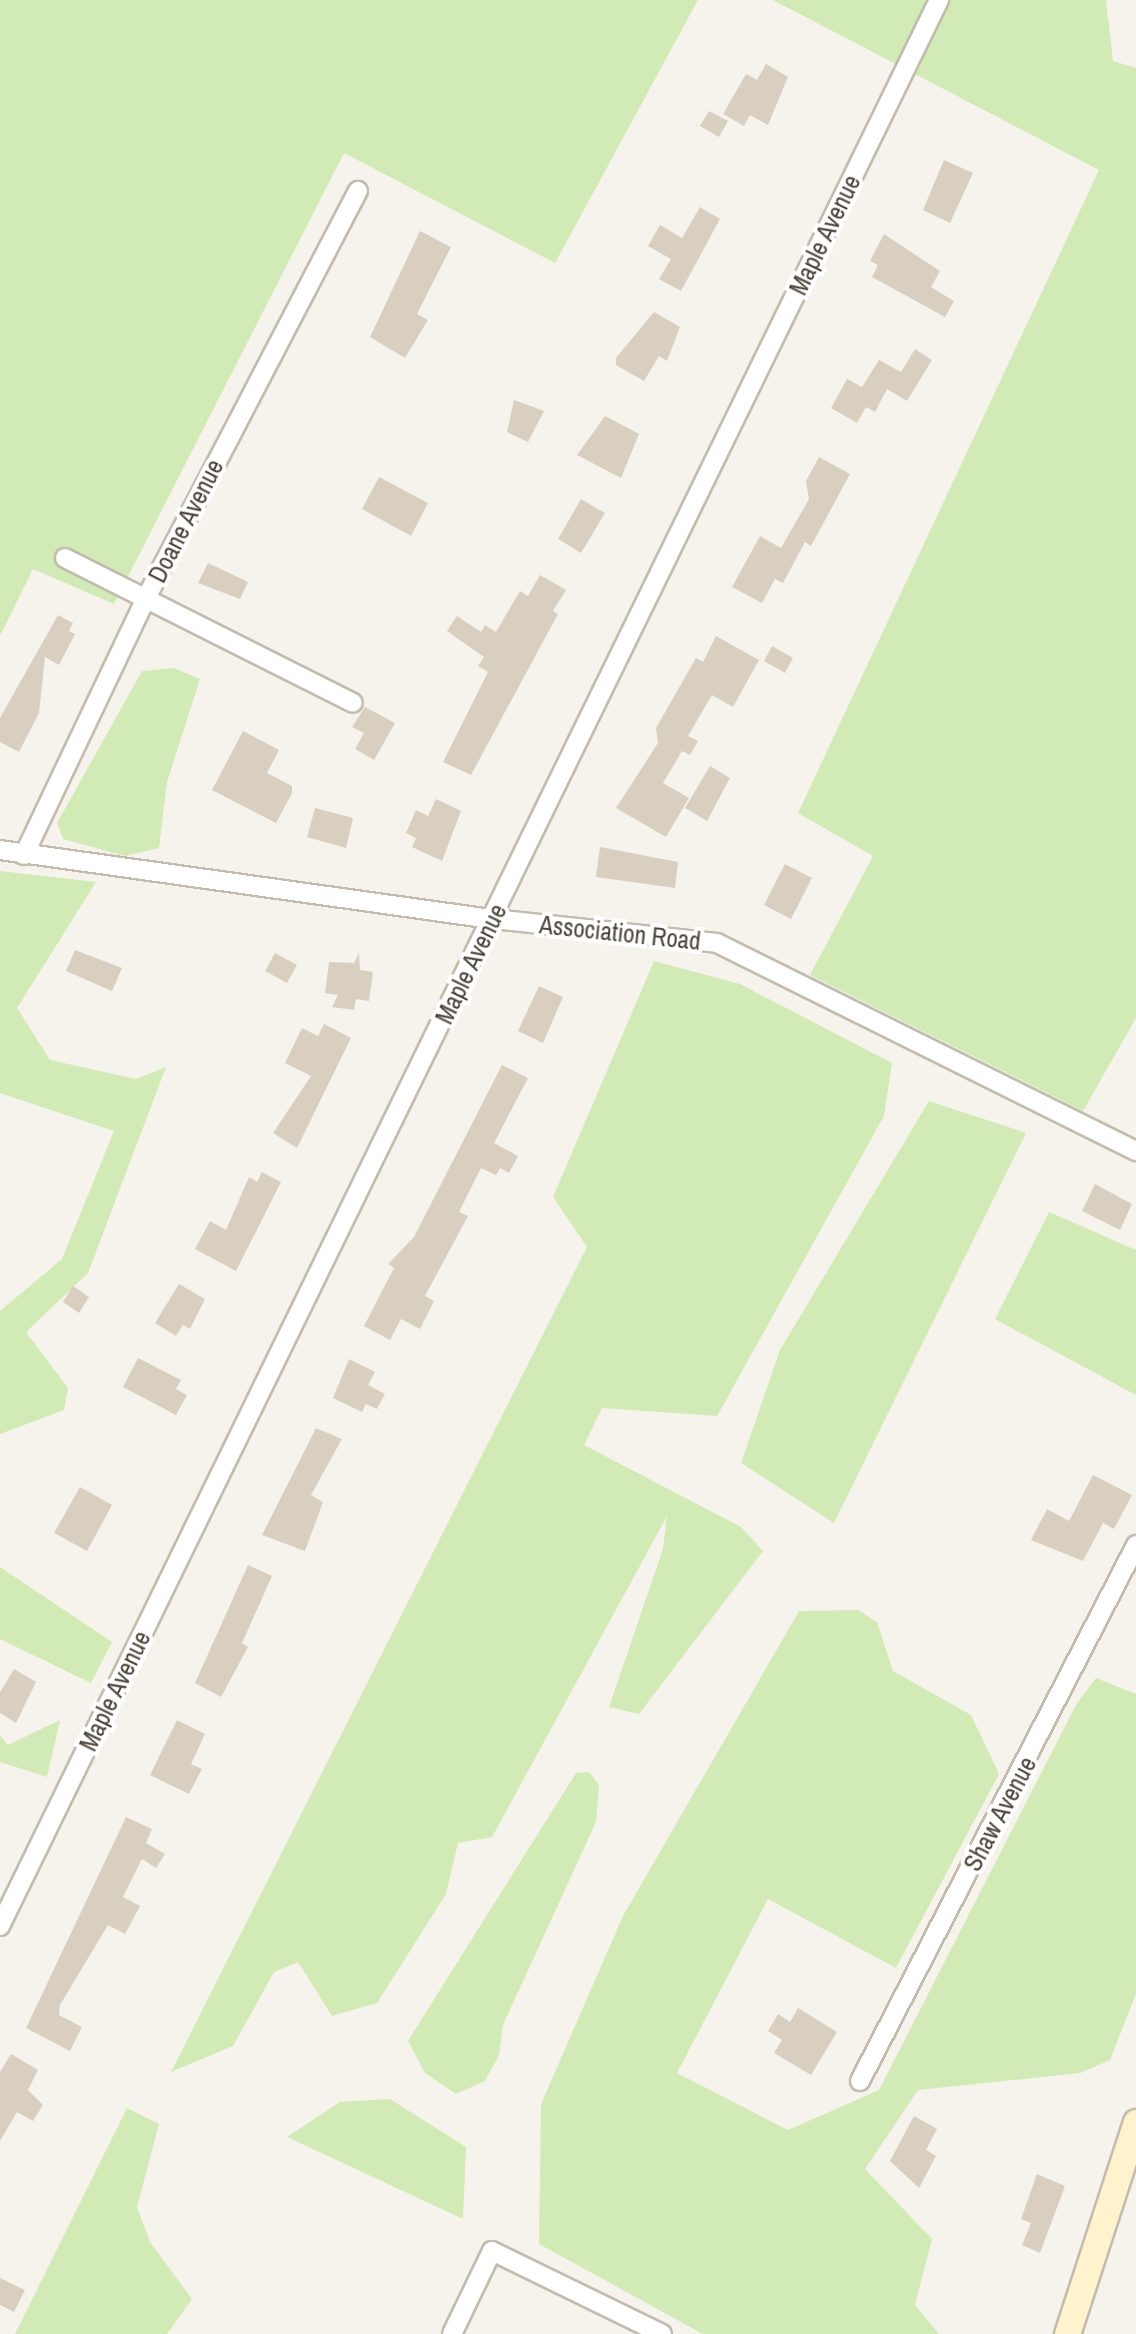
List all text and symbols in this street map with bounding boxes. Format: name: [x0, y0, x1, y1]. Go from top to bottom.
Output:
street label: Maple Avenue: [783, 170, 867, 300]
street label: Doane Avenue: [142, 454, 230, 588]
street label: Maple Avenue: [429, 899, 513, 1029]
street label: Association Road: [538, 910, 702, 956]
street label: Maple Avenue: [73, 1626, 157, 1756]
street label: Shaw Avenue: [957, 1751, 1043, 1877]

